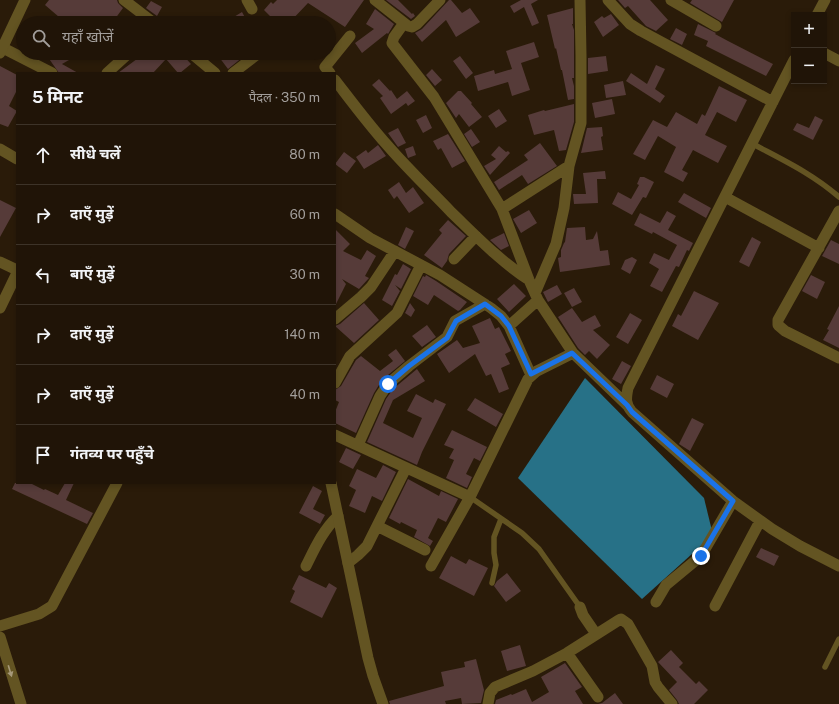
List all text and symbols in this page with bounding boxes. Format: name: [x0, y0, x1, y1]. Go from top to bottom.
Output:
map controls: [791, 12, 827, 84]
button: +: [791, 12, 827, 48]
search box: [16, 16, 336, 60]
icon: search: [30, 27, 52, 49]
text: यहाँ खोजें: [62, 28, 113, 45]
button: −: [791, 48, 827, 84]
text: 5 मिनट: [32, 87, 83, 107]
text: पैदल · 350 m: [249, 90, 320, 105]
icon: ahead: [32, 144, 54, 166]
text: सीधे चलें: [70, 145, 121, 162]
text: 80 m: [289, 147, 320, 162]
icon: right: [32, 204, 54, 226]
text: दाएँ मुड़ें: [70, 205, 114, 222]
text: 60 m: [290, 207, 320, 222]
icon: left: [32, 264, 54, 286]
text: बाएँ मुड़ें: [70, 265, 115, 282]
text: 30 m: [290, 267, 320, 282]
icon: right: [32, 324, 54, 346]
text: दाएँ मुड़ें: [70, 325, 114, 342]
text: 140 m: [284, 327, 320, 342]
route start: [379, 375, 397, 393]
icon: right: [32, 384, 54, 406]
text: दाएँ मुड़ें: [70, 385, 114, 402]
text: 40 m: [289, 387, 320, 402]
icon: arrive: [32, 444, 54, 466]
text: गंतव्य पर पहुँचे: [70, 445, 154, 462]
route end: [692, 547, 710, 565]
one-way arrow: [7, 665, 13, 677]

